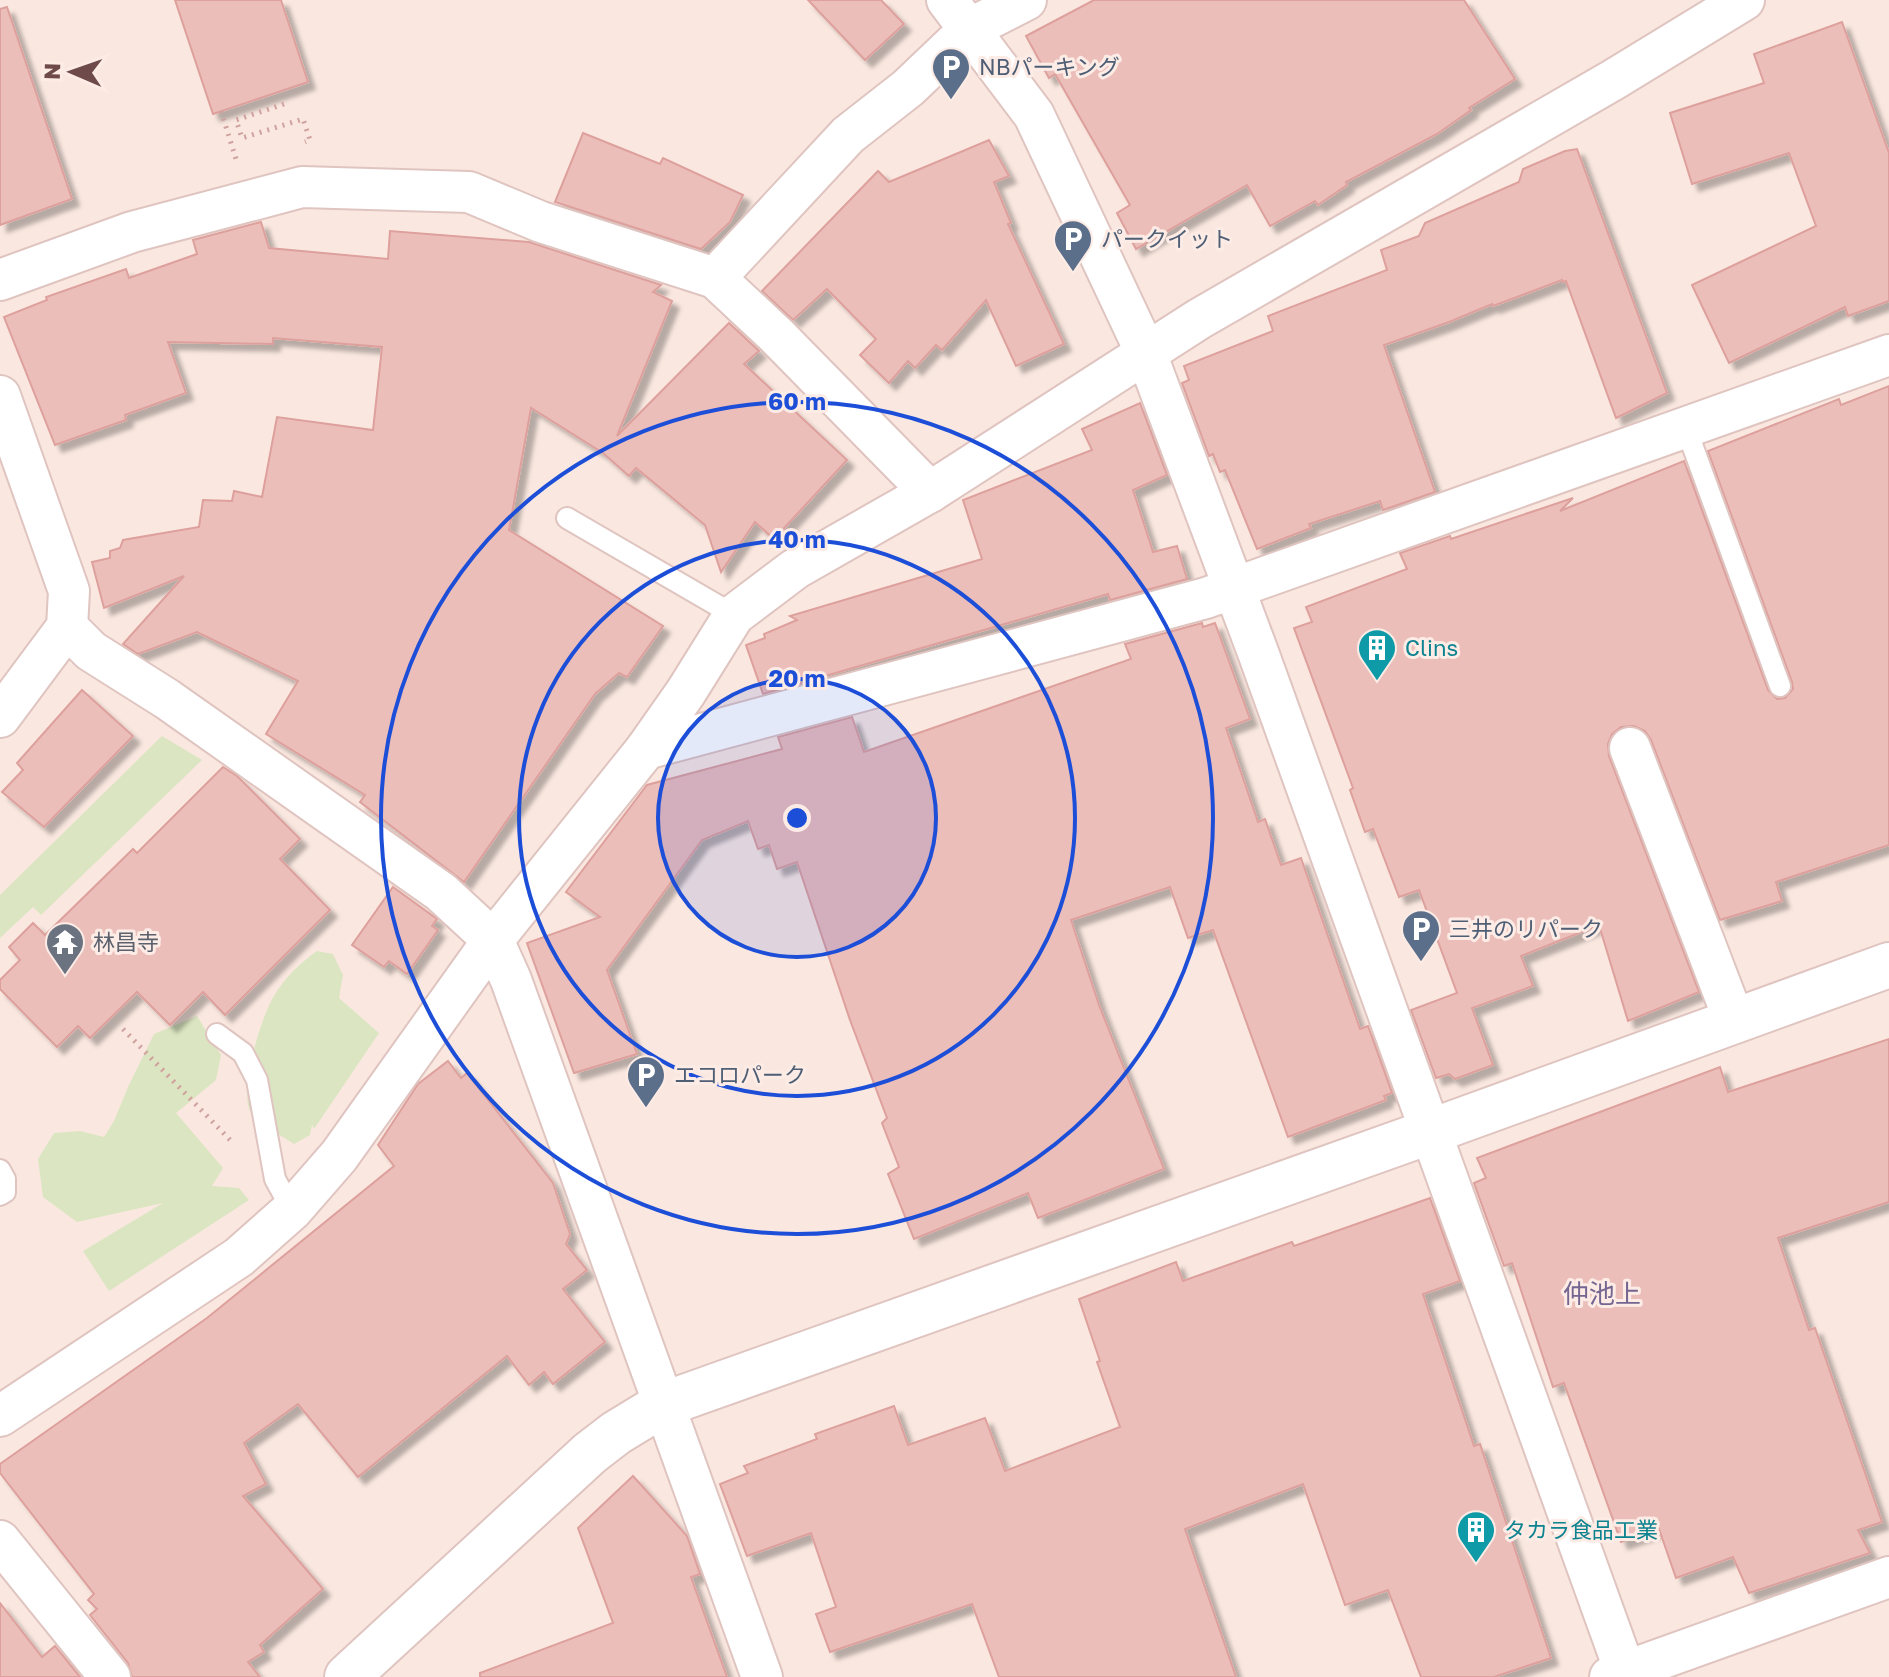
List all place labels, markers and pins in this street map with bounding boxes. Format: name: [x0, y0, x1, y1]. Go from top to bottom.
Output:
parking icon: NBパーキング: [930, 46, 972, 101]
place label: NBパーキング: [979, 53, 1120, 80]
parking icon: パークイット: [1052, 218, 1094, 273]
place label: パークイット: [1101, 225, 1233, 252]
building icon: Clins: [1356, 627, 1398, 682]
place label: Clins: [1405, 634, 1458, 661]
centre of rings: [783, 804, 811, 832]
parking icon: 三井のリパーク: [1400, 908, 1442, 963]
place label: 三井のリパーク: [1449, 915, 1603, 942]
temple icon: 林昌寺: [44, 921, 86, 976]
place label: 林昌寺: [93, 928, 159, 955]
parking icon: エコロパーク: [625, 1054, 667, 1109]
place label: エコロパーク: [674, 1061, 806, 1088]
building icon: タカラ食品工業: [1455, 1509, 1497, 1564]
place label: タカラ食品工業: [1504, 1516, 1658, 1543]

